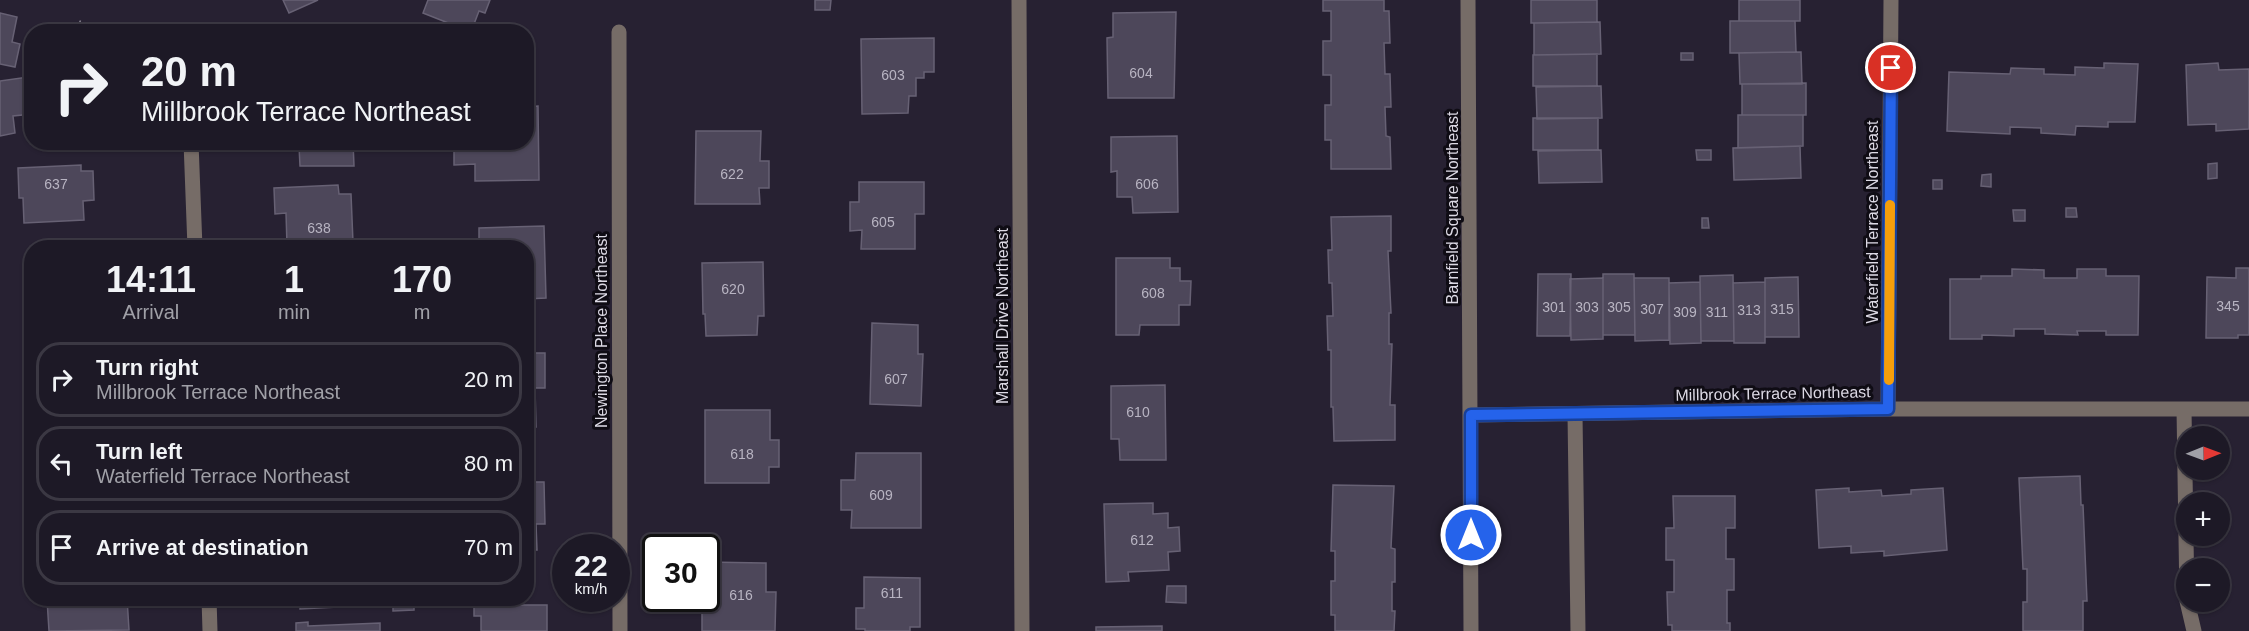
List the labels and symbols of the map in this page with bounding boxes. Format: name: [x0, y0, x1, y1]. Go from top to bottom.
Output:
pin: [1865, 42, 1916, 93]
house number: 604: [1129, 65, 1153, 81]
house number: 603: [881, 67, 905, 83]
street label: Barnfield Square Northeast: [1444, 111, 1461, 305]
street label: Waterfield Terrace Northeast: [1864, 120, 1881, 323]
house number: 622: [720, 166, 744, 182]
house number: 637: [44, 176, 68, 192]
house number: 606: [1135, 176, 1159, 192]
house number: 605: [871, 214, 895, 230]
house number: 638: [307, 220, 331, 236]
street label: Marshall Drive Northeast: [994, 227, 1011, 404]
street label: Newington Place Northeast: [593, 234, 610, 428]
house number: 620: [721, 281, 745, 297]
house number: 608: [1141, 285, 1165, 301]
house number: 345: [2216, 298, 2240, 314]
house number: 301: [1542, 299, 1566, 315]
house number: 303: [1575, 299, 1599, 315]
house number: 305: [1607, 299, 1631, 315]
house number: 307: [1640, 301, 1664, 317]
house number: 315: [1770, 301, 1794, 317]
house number: 313: [1737, 302, 1761, 318]
house number: 309: [1673, 304, 1697, 320]
house number: 311: [1706, 304, 1728, 320]
house number: 607: [884, 371, 908, 387]
street label: Millbrook Terrace Northeast: [1675, 383, 1871, 404]
house number: 610: [1126, 404, 1150, 420]
north arrow: [2176, 426, 2230, 480]
house number: 618: [730, 446, 754, 462]
house number: 609: [869, 487, 893, 503]
position arrow: [1439, 503, 1503, 567]
house number: 612: [1130, 532, 1154, 548]
speed limit sign: 30: [642, 534, 720, 612]
house number: 611: [881, 585, 903, 601]
house number: 616: [729, 587, 753, 603]

